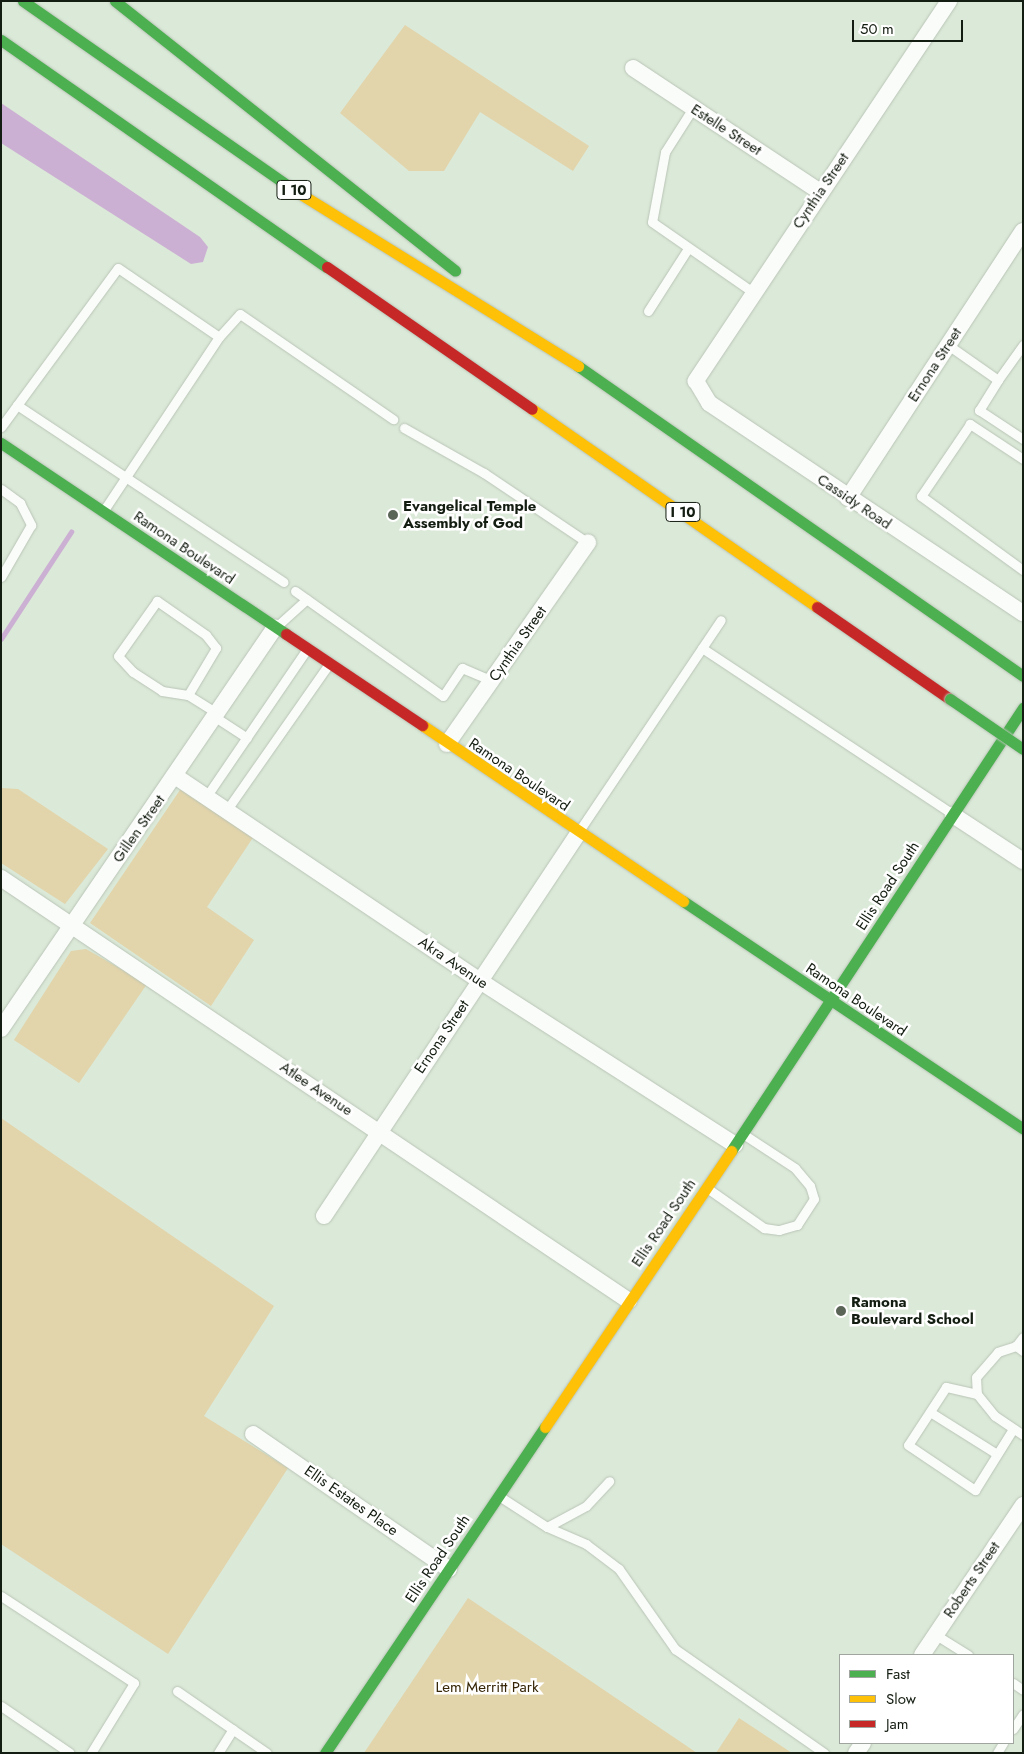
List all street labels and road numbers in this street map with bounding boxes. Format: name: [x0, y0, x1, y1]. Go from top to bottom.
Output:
street label: Estelle Street: [687, 101, 765, 159]
street label: Cynthia Street: [789, 150, 853, 232]
road number: I 10: [275, 178, 313, 202]
street label: Ernona Street: [904, 325, 966, 405]
street label: Cassidy Road: [814, 471, 894, 533]
road number: I 10: [664, 501, 702, 524]
street label: Ramona Boulevard: [130, 508, 238, 588]
street label: Cynthia Street: [485, 603, 551, 685]
street label: Ramona Boulevard: [465, 735, 573, 815]
street label: Gillen Street: [109, 792, 169, 866]
street label: Ellis Road South: [853, 838, 923, 934]
street label: Akra Avenue: [415, 933, 491, 993]
street label: Ramona Boulevard: [802, 960, 910, 1040]
street label: Ernona Street: [411, 997, 473, 1077]
street label: Atlee Avenue: [276, 1058, 356, 1120]
street label: Ellis Road South: [628, 1176, 700, 1270]
street label: Ellis Estates Place: [301, 1462, 401, 1540]
street label: Ellis Road South: [402, 1512, 474, 1606]
street label: Roberts Street: [940, 1539, 1004, 1621]

